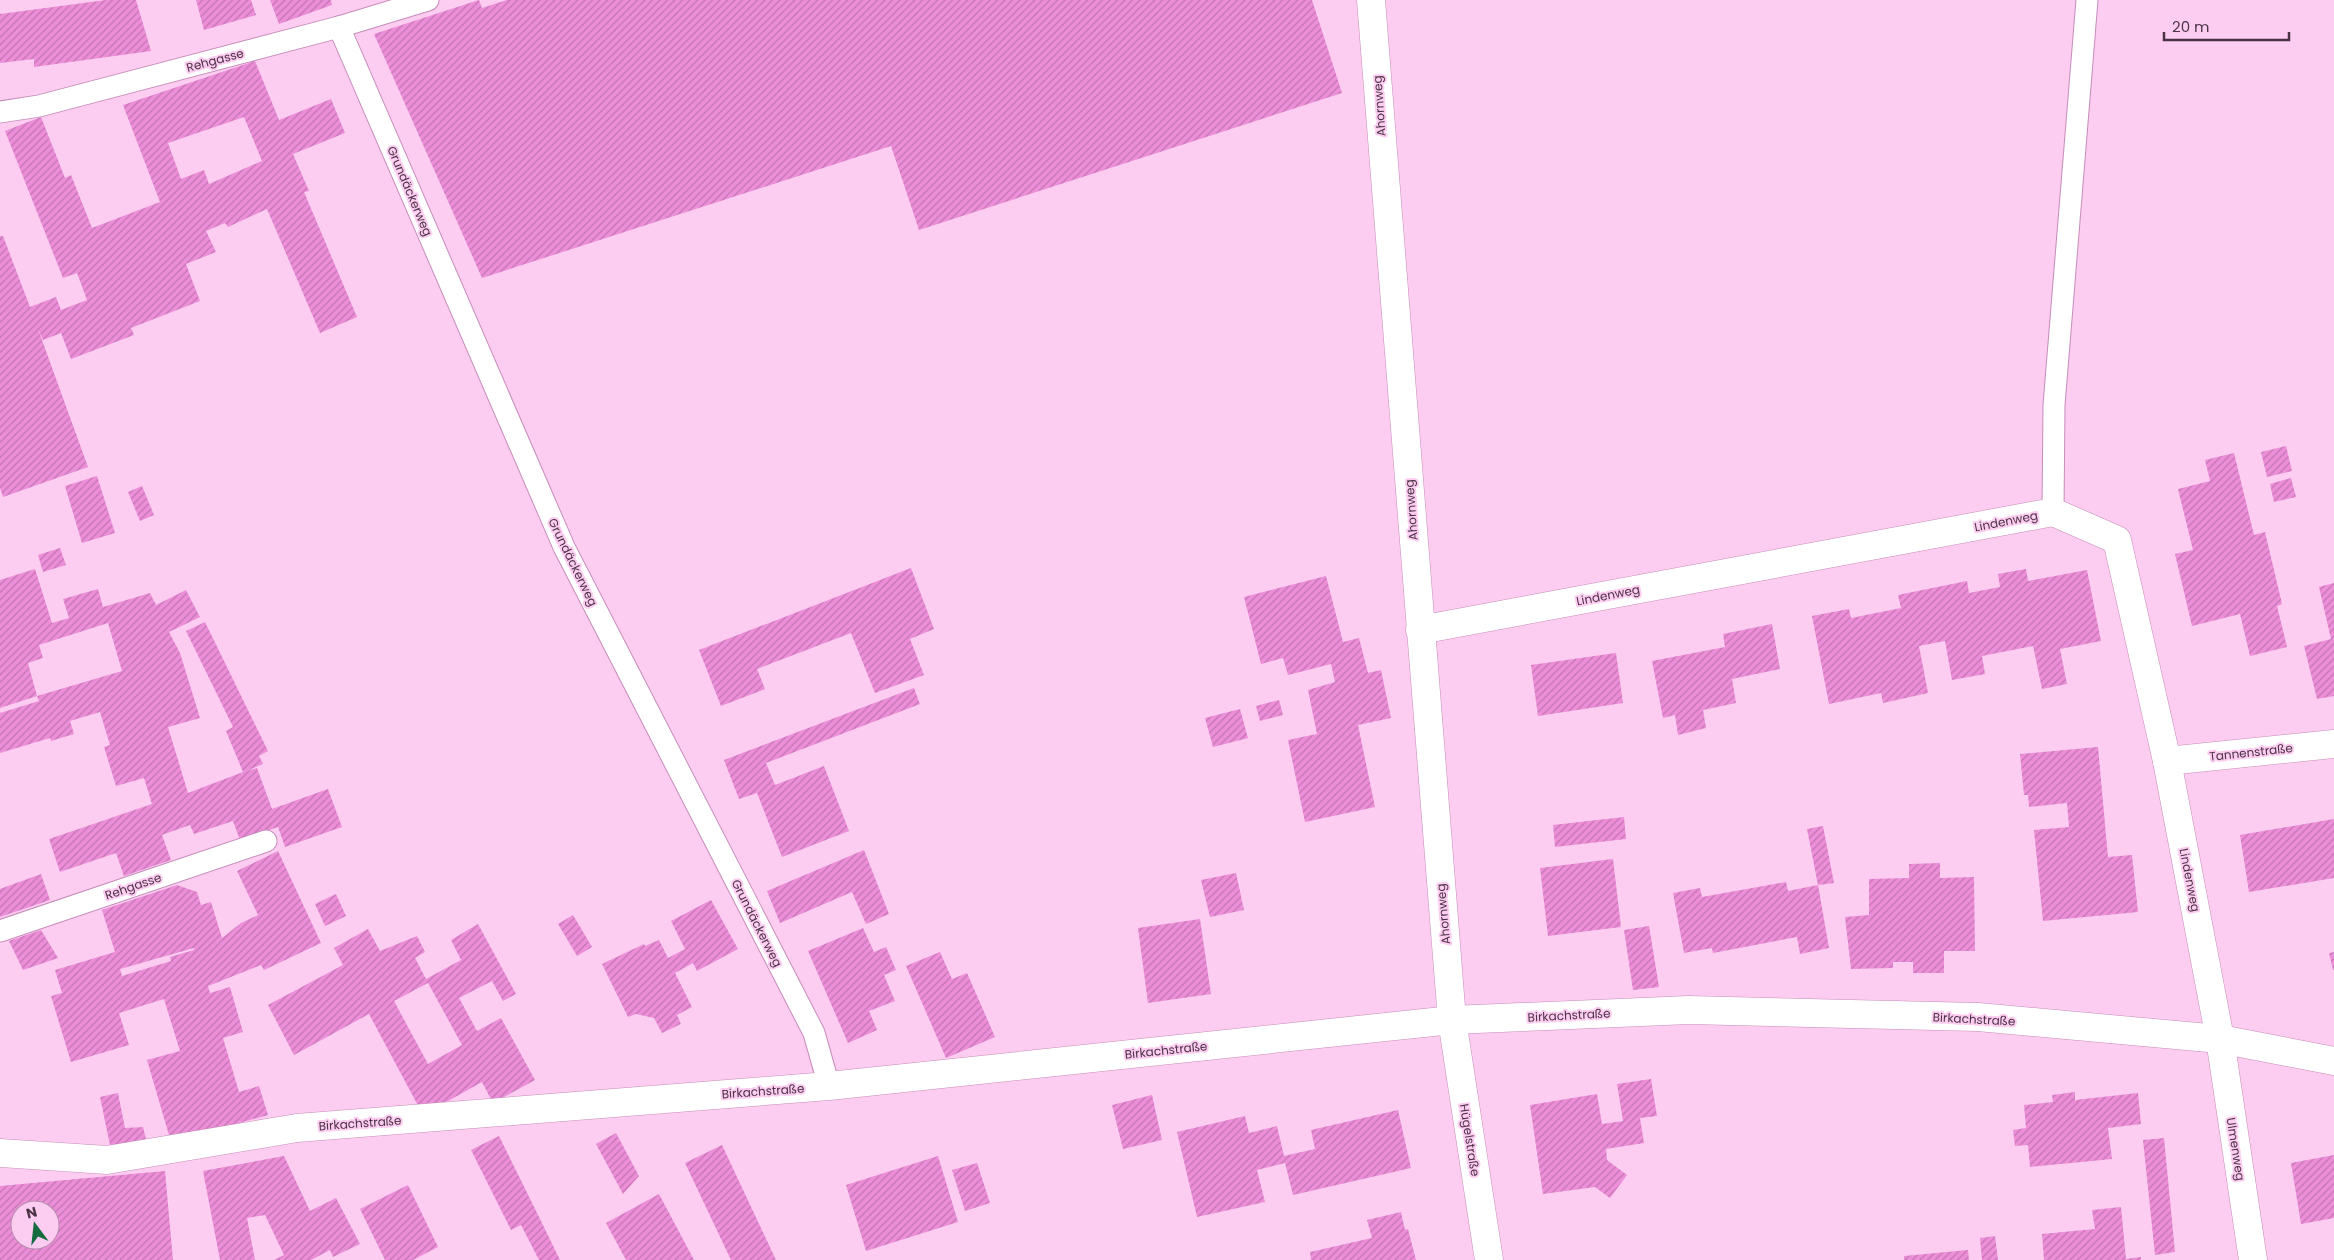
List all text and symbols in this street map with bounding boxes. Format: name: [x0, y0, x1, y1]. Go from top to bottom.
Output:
scale bar: [2164, 10, 2289, 42]
text: 20 m: [2172, 16, 2210, 37]
street label: Rehgasse: [184, 44, 246, 76]
street label: Ahornweg: [1368, 75, 1390, 137]
street label: Grundäckerweg: [383, 143, 437, 239]
street label: Ahornweg: [1400, 479, 1422, 541]
street label: Lindenweg: [1973, 507, 2039, 535]
street label: Grundäckerweg: [544, 515, 602, 609]
street label: Lindenweg: [1575, 581, 1641, 609]
street label: Tannenstraße: [2208, 739, 2294, 765]
street label: Lindenweg: [2176, 847, 2204, 913]
street label: Rehgasse: [103, 868, 163, 904]
street label: Grundäckerweg: [728, 876, 786, 970]
street label: Ahornweg: [1432, 883, 1454, 945]
street label: Birkachstraße: [1527, 1004, 1611, 1026]
street label: Birkachstraße: [1932, 1008, 2016, 1030]
street label: Birkachstraße: [1124, 1037, 1208, 1063]
street label: Birkachstraße: [721, 1080, 805, 1102]
street label: Hügelstraße: [1456, 1102, 1484, 1178]
street label: Birkachstraße: [318, 1112, 402, 1134]
street label: Ulmenweg: [2223, 1116, 2249, 1182]
north arrow: [10, 1200, 60, 1250]
text: N: [24, 1201, 39, 1223]

